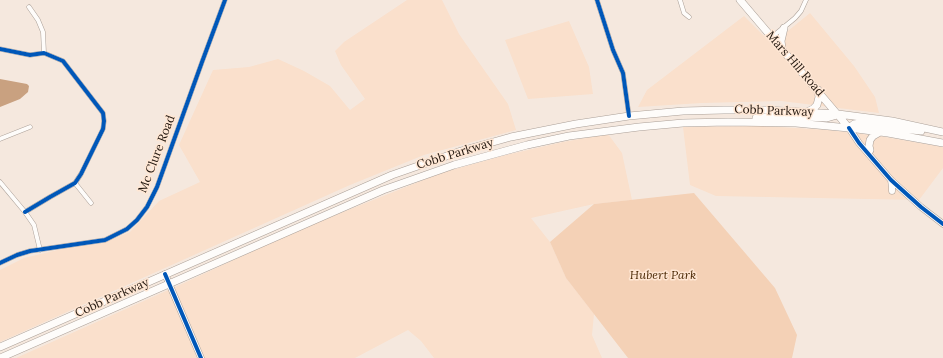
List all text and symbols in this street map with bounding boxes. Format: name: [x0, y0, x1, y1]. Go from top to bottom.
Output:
street label: Mars Hill Road: [763, 29, 827, 99]
street label: Cobb Parkway: [734, 102, 814, 120]
street label: Mc Clure Road: [136, 113, 178, 195]
street label: Cobb Parkway: [415, 136, 495, 172]
park label: Hubert Park: [630, 269, 696, 283]
street label: Cobb Parkway: [73, 275, 151, 321]

